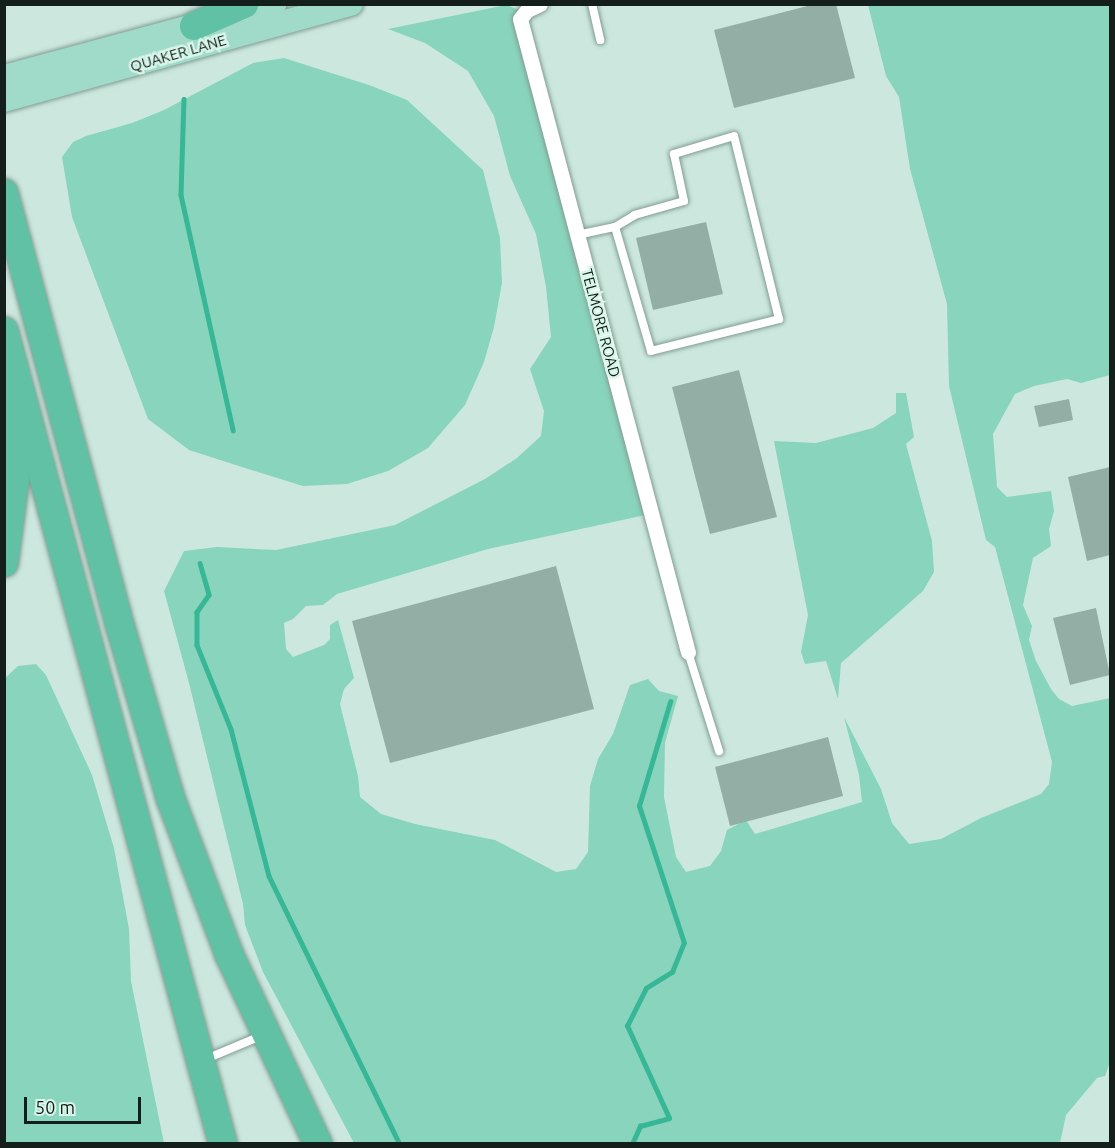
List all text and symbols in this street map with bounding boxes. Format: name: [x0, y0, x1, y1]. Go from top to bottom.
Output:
street label: QUAKER LANE: [128, 31, 228, 75]
street label: TELMORE ROAD: [578, 267, 624, 379]
scale bar: [27, 1085, 144, 1123]
text: 50 m: [35, 1097, 75, 1117]

